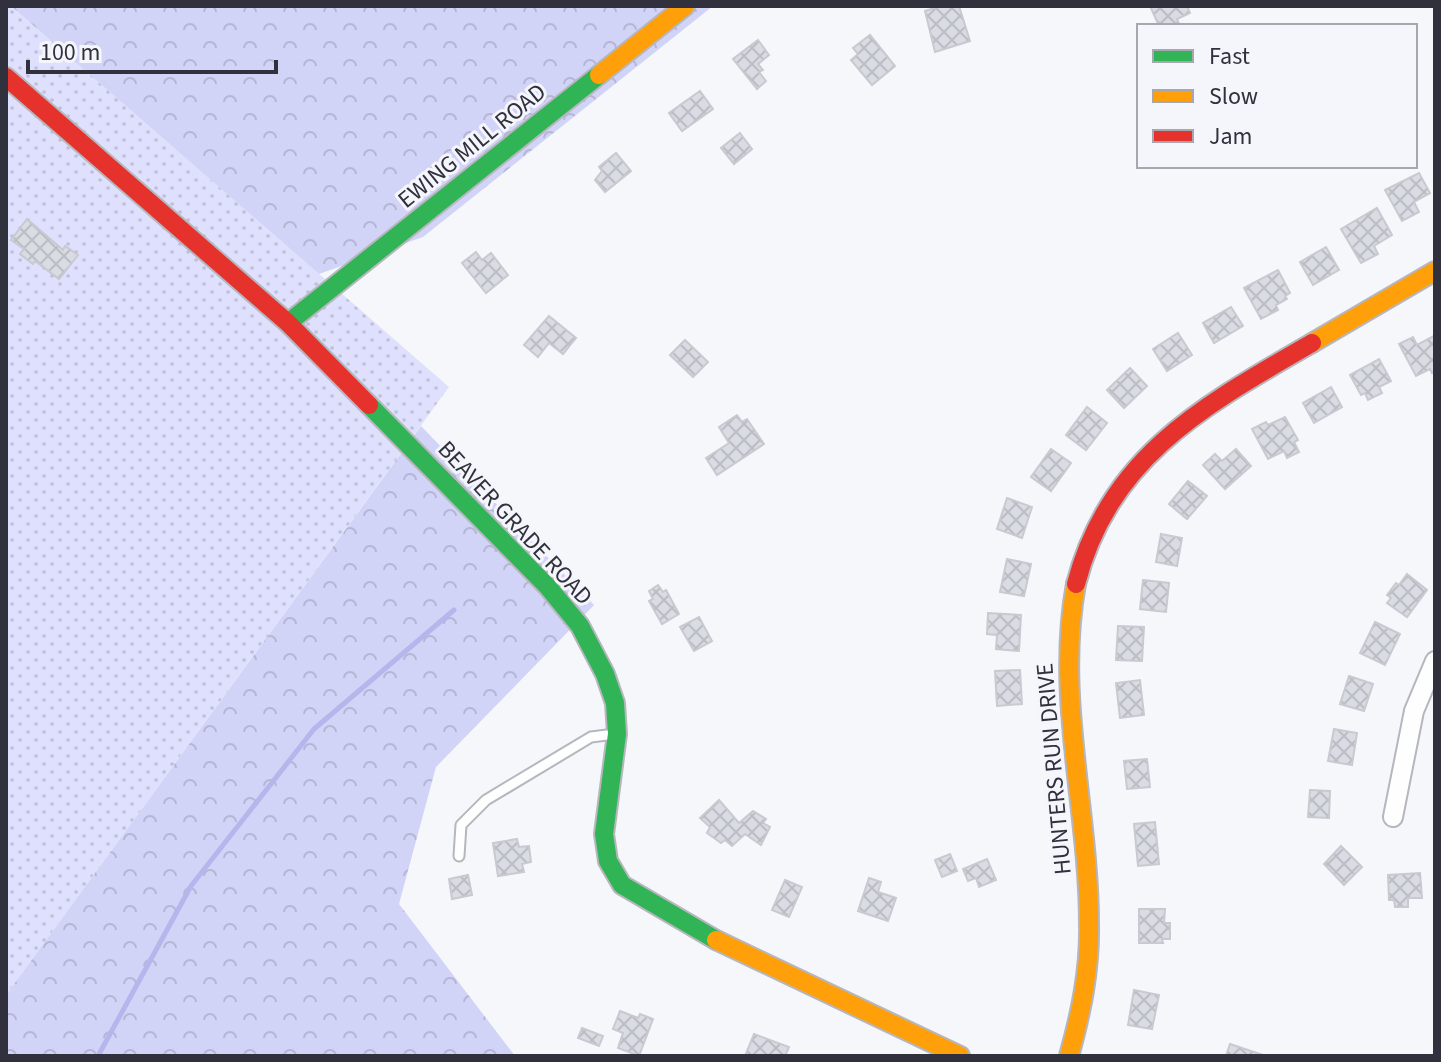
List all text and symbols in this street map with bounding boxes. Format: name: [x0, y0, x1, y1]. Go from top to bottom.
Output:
scale bar: [28, 24, 276, 74]
legend: [1137, 24, 1417, 168]
text: 100 m: [40, 35, 100, 70]
text: Fast: [1209, 39, 1250, 74]
street label: EWING MILL ROAD: [390, 75, 554, 217]
text: Slow: [1209, 79, 1258, 114]
text: Jam: [1209, 119, 1253, 154]
street label: BEAVER GRADE ROAD: [429, 433, 601, 613]
street label: HUNTERS RUN DRIVE: [1027, 662, 1081, 876]

